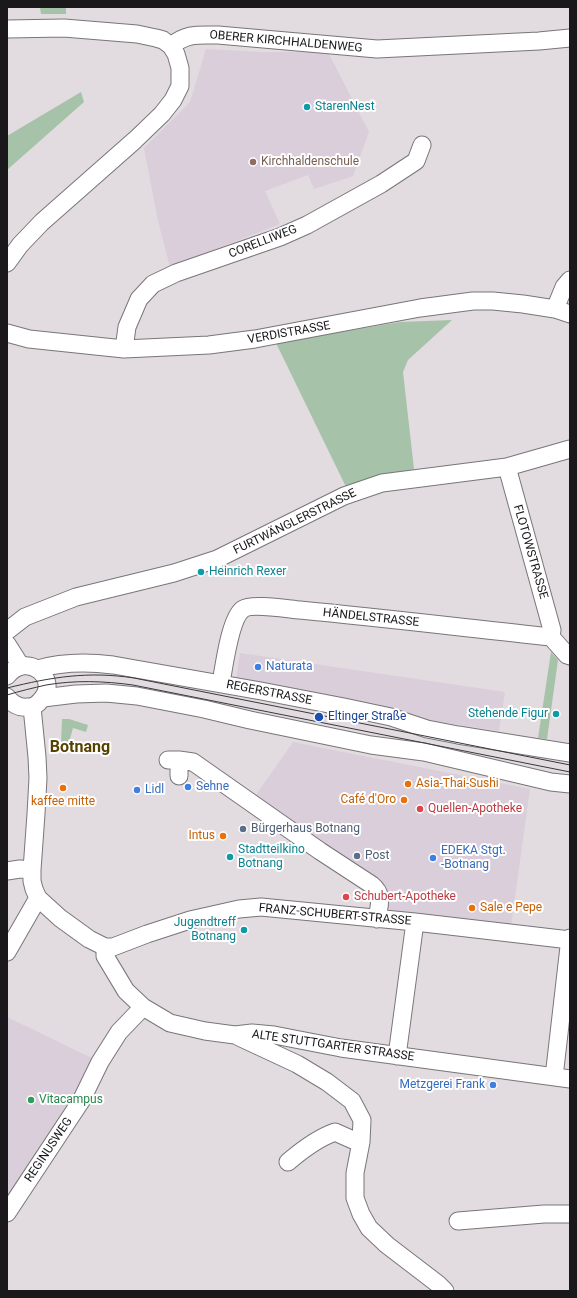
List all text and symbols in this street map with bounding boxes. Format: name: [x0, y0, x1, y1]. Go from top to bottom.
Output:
street label: OBERER KIRCHHALDENWEG: [209, 28, 363, 56]
place label: StarenNest: [315, 100, 375, 114]
marker: StarenNest: [302, 102, 312, 112]
place label: Kirchhaldenschule: [261, 155, 359, 169]
marker: Kirchhaldenschule: [248, 157, 258, 167]
street label: CORELLIWEG: [227, 222, 299, 262]
street label: VERDISTRASSE: [247, 319, 331, 347]
street label: FURTWÄNGLERSTRASSE: [231, 486, 359, 558]
street label: FLOTOWSTRASSE: [510, 503, 550, 601]
place label: Heinrich Rexer: [209, 565, 286, 579]
marker: Heinrich Rexer: [196, 567, 206, 577]
street label: HÄNDELSTRASSE: [322, 606, 420, 630]
place label: Naturata: [266, 660, 312, 674]
marker: Naturata: [253, 662, 263, 672]
street label: REGERSTRASSE: [225, 678, 313, 708]
place label: Stehende Figur: [468, 707, 548, 721]
marker: Stehende Figur: [551, 709, 561, 719]
place label: Eltinger Straße: [328, 710, 406, 724]
marker: Eltinger Straße: [313, 711, 325, 723]
district label: Botnang: [50, 738, 110, 758]
place label: Asia-Thai-Sushi: [416, 777, 499, 791]
marker: Asia-Thai-Sushi: [403, 779, 413, 789]
place label: Sehne: [196, 780, 229, 794]
marker: Sehne: [183, 782, 193, 792]
marker: kaffee mitte: [58, 783, 68, 793]
place label: Lidl: [145, 783, 164, 797]
marker: Lidl: [132, 785, 142, 795]
place label: Café d'Oro: [340, 793, 396, 807]
place label: kaffee mitte: [31, 795, 95, 809]
marker: Café d'Oro: [399, 795, 409, 805]
place label: Quellen-Apotheke: [428, 802, 522, 816]
marker: Quellen-Apotheke: [415, 804, 425, 814]
place label: Bürgerhaus Botnang: [251, 822, 360, 836]
marker: Bürgerhaus Botnang: [238, 824, 248, 834]
place label: Intus: [188, 829, 215, 843]
marker: Intus: [218, 831, 228, 841]
place label: Stadtteilkino Botnang: [238, 843, 305, 871]
place label: EDEKA Stgt. -Botnang: [441, 844, 506, 872]
place label: Post: [365, 849, 389, 863]
marker: Post: [352, 851, 362, 861]
marker: Stadtteilkino Botnang: [225, 852, 235, 862]
marker: EDEKA Stgt. -Botnang: [428, 853, 438, 863]
place label: Schubert-Apotheke: [354, 890, 456, 904]
marker: Schubert-Apotheke: [341, 892, 351, 902]
street label: FRANZ-SCHUBERT-STRASSE: [258, 901, 412, 929]
place label: Sale e Pepe: [480, 901, 542, 915]
marker: Sale e Pepe: [467, 903, 477, 913]
place label: Jugendtreff Botnang: [174, 916, 236, 944]
marker: Jugendtreff Botnang: [239, 925, 249, 935]
street label: ALTE STUTTGARTER STRASSE: [251, 1027, 415, 1065]
place label: Metzgerei Frank: [400, 1078, 485, 1092]
marker: Metzgerei Frank: [488, 1080, 498, 1090]
place label: Vitacampus: [39, 1093, 103, 1107]
marker: Vitacampus: [26, 1095, 36, 1105]
street label: REGINUSWEG: [22, 1115, 76, 1185]

